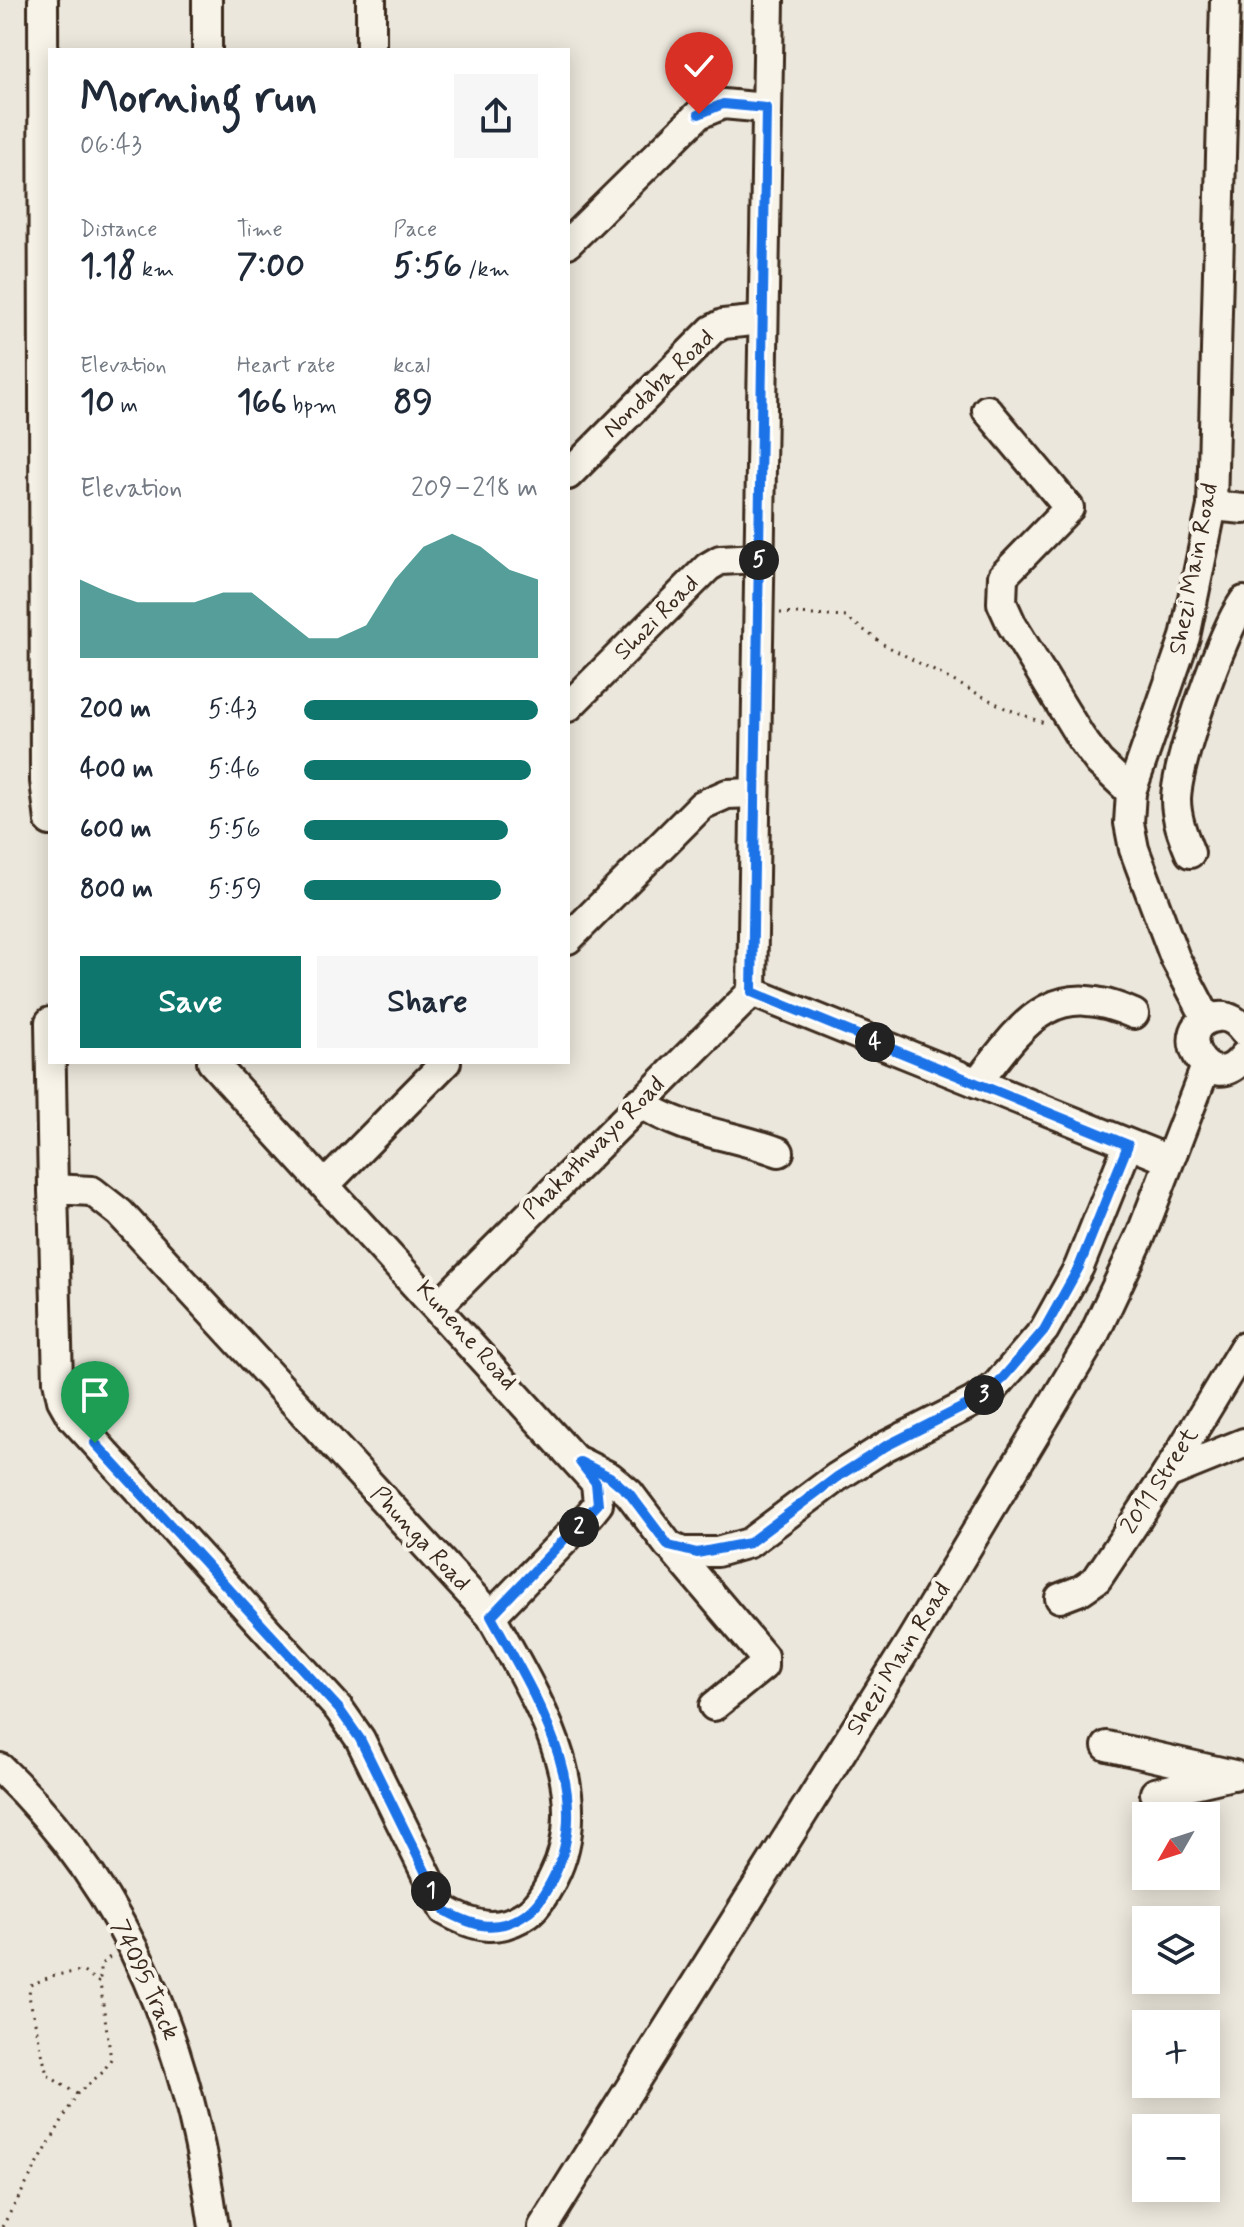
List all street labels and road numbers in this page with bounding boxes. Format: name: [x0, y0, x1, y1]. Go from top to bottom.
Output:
street label: Nondaba Road: [596, 323, 722, 445]
street label: Shezi Main Road: [1162, 480, 1226, 658]
street label: Shozi Road: [608, 569, 706, 667]
street label: Phakathwayo Road: [516, 1070, 672, 1226]
street label: Kunene Road: [409, 1275, 523, 1397]
street label: 2011 Street: [1114, 1422, 1206, 1540]
street label: Phunga Road: [363, 1480, 477, 1598]
street label: Shezi Main Road: [840, 1577, 958, 1741]
street label: 74095 Track: [104, 1915, 186, 2045]

